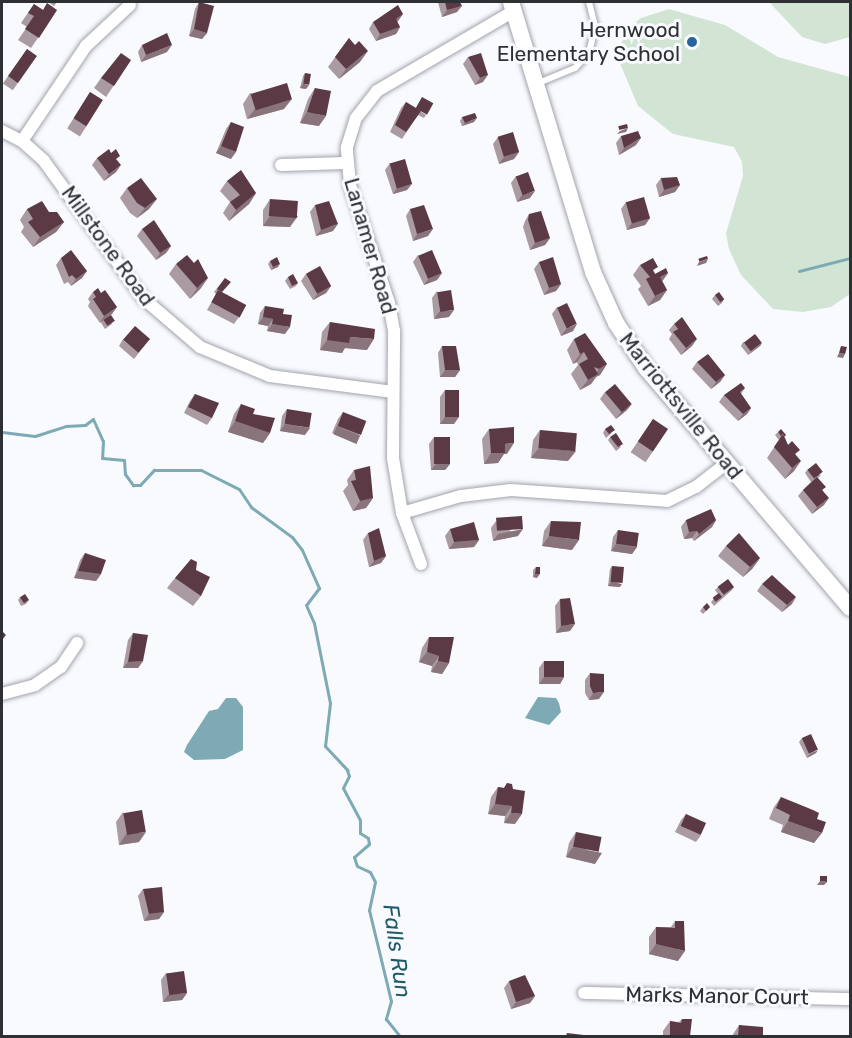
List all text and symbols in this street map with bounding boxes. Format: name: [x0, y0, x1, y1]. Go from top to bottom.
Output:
place label: Hernwood Elementary School: [496, 17, 680, 67]
marker: Hernwood Elementary School: [685, 35, 699, 49]
street label: Lanamer Road: [338, 175, 402, 317]
street label: Millstone Road: [56, 181, 160, 311]
street label: Marriottsville Road: [614, 328, 748, 484]
water label: Falls Run: [377, 902, 417, 1000]
street label: Marks Manor Court: [625, 982, 809, 1010]

